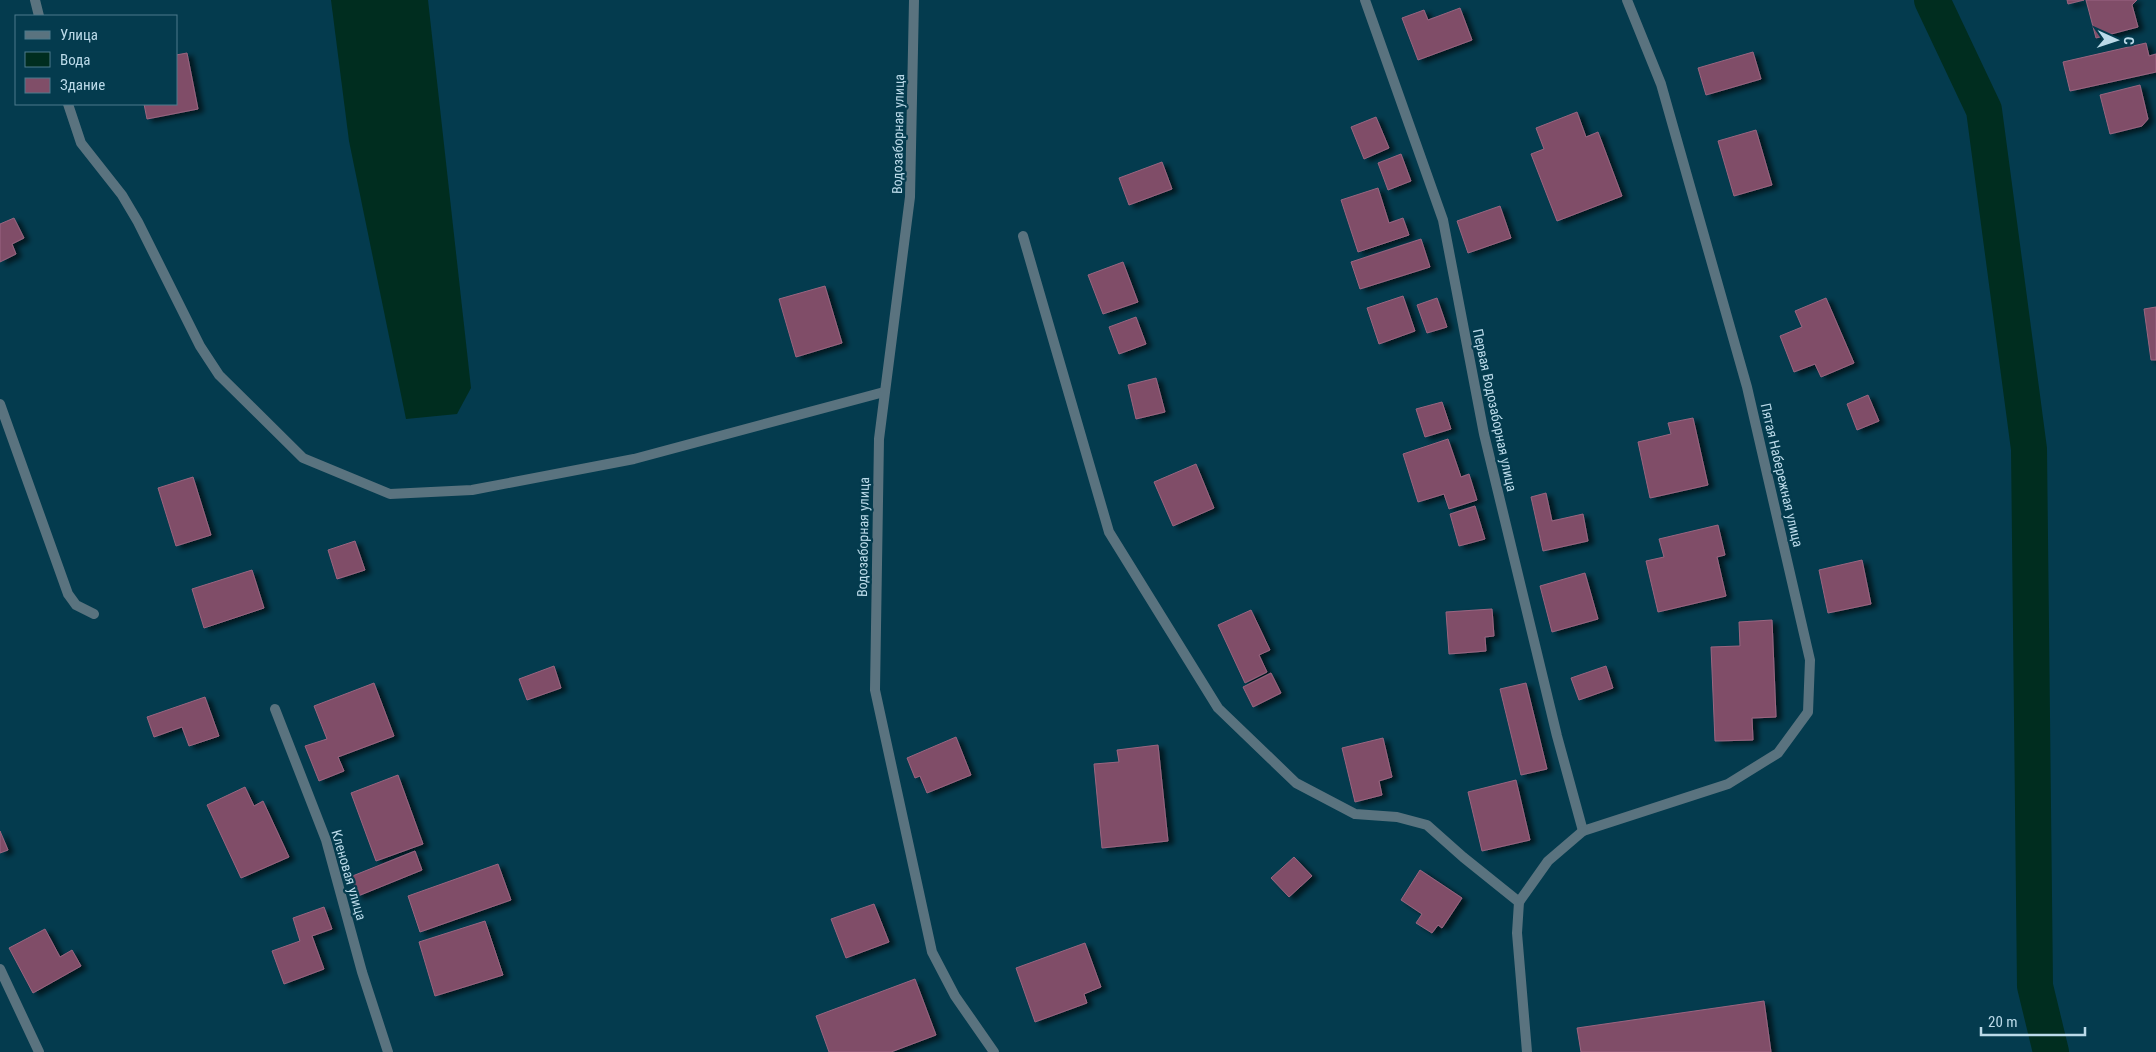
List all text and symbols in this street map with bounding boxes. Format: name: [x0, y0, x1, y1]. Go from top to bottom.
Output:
legend: [15, 15, 178, 105]
north arrow: [2091, 15, 2141, 65]
text: Улица: [60, 26, 98, 44]
text: С: [2121, 36, 2137, 45]
text: Вода: [60, 51, 90, 69]
street label: Водозаборная улица: [889, 74, 907, 194]
text: Здание: [60, 76, 105, 94]
street label: Первая Водозаборная улица: [1470, 327, 1520, 493]
street label: Пятая Набережная улица: [1758, 402, 1806, 548]
street label: Водозаборная улица: [854, 477, 872, 597]
street label: Кленовая улица: [328, 828, 370, 922]
scale bar: [1981, 1004, 2085, 1036]
text: 20 m: [1988, 1013, 2018, 1031]

